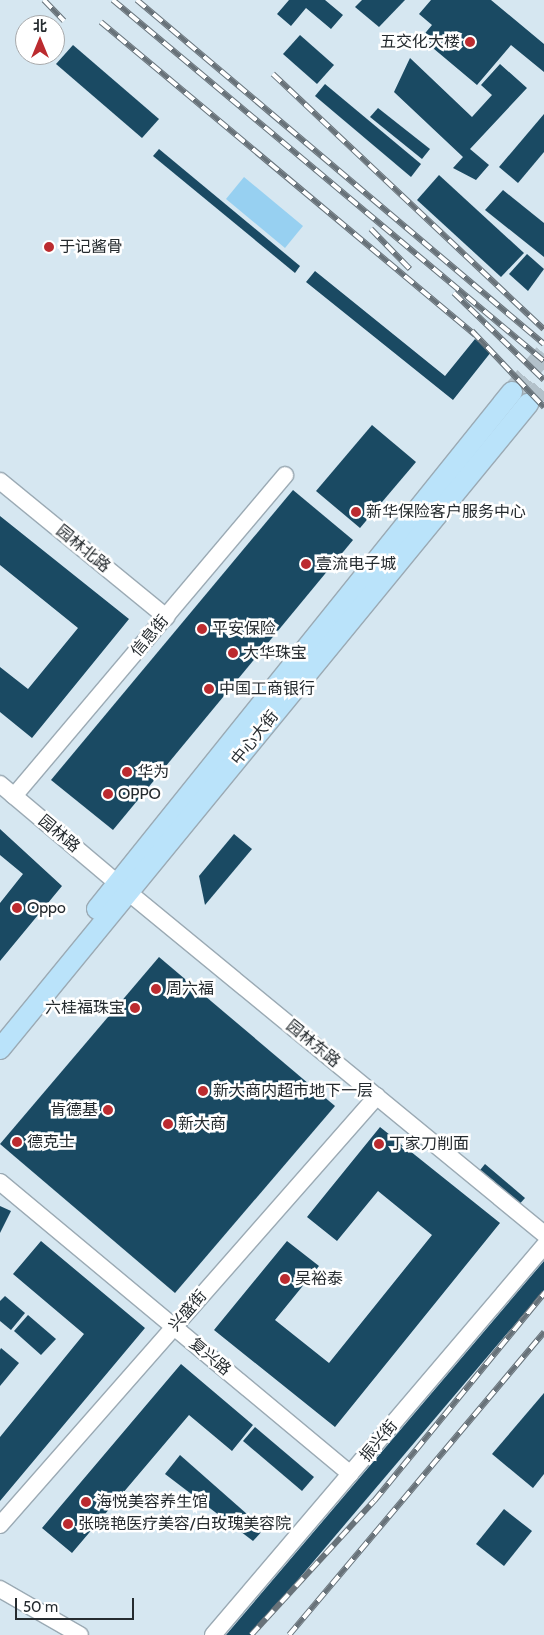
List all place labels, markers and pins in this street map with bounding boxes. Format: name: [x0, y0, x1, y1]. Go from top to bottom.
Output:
place label: 五交化大楼: [380, 32, 460, 52]
marker: 五交化大楼: [464, 36, 476, 48]
place label: 于记酱骨: [59, 237, 123, 257]
marker: 于记酱骨: [43, 241, 55, 253]
place label: 新华保险客户服务中心: [366, 502, 526, 522]
marker: 新华保险客户服务中心: [350, 506, 362, 518]
place label: 壹流电子城: [316, 554, 396, 574]
marker: 壹流电子城: [300, 558, 312, 570]
place label: 平安保险: [212, 619, 276, 639]
marker: 平安保险: [196, 623, 208, 635]
place label: 大华珠宝: [243, 643, 307, 663]
marker: 大华珠宝: [227, 647, 239, 659]
place label: 中国工商银行: [219, 679, 315, 699]
marker: 中国工商银行: [203, 683, 215, 695]
place label: 华为: [137, 762, 169, 782]
marker: 华为: [121, 766, 133, 778]
place label: OPPO: [118, 784, 161, 804]
marker: OPPO: [102, 788, 114, 800]
place label: Oppo: [27, 898, 66, 918]
marker: Oppo: [11, 902, 23, 914]
place label: 周六福: [166, 979, 214, 999]
marker: 周六福: [150, 983, 162, 995]
place label: 六桂福珠宝: [45, 998, 125, 1018]
marker: 六桂福珠宝: [129, 1002, 141, 1014]
place label: 新大商内超市地下一层: [213, 1081, 373, 1101]
marker: 新大商内超市地下一层: [197, 1085, 209, 1097]
place label: 肯德基: [50, 1100, 98, 1120]
marker: 肯德基: [102, 1104, 114, 1116]
place label: 新大商: [178, 1114, 226, 1134]
marker: 新大商: [162, 1118, 174, 1130]
place label: 德克士: [27, 1132, 75, 1152]
place label: 丁家刀削面: [389, 1134, 469, 1154]
marker: 德克士: [11, 1136, 23, 1148]
marker: 丁家刀削面: [373, 1138, 385, 1150]
place label: 吴裕泰: [295, 1269, 343, 1289]
marker: 吴裕泰: [279, 1273, 291, 1285]
place label: 海悦美容养生馆: [96, 1492, 208, 1512]
marker: 海悦美容养生馆: [80, 1496, 92, 1508]
place label: 张晓艳医疗美容/白玫瑰美容院: [78, 1514, 291, 1534]
marker: 张晓艳医疗美容/白玫瑰美容院: [62, 1518, 74, 1530]

